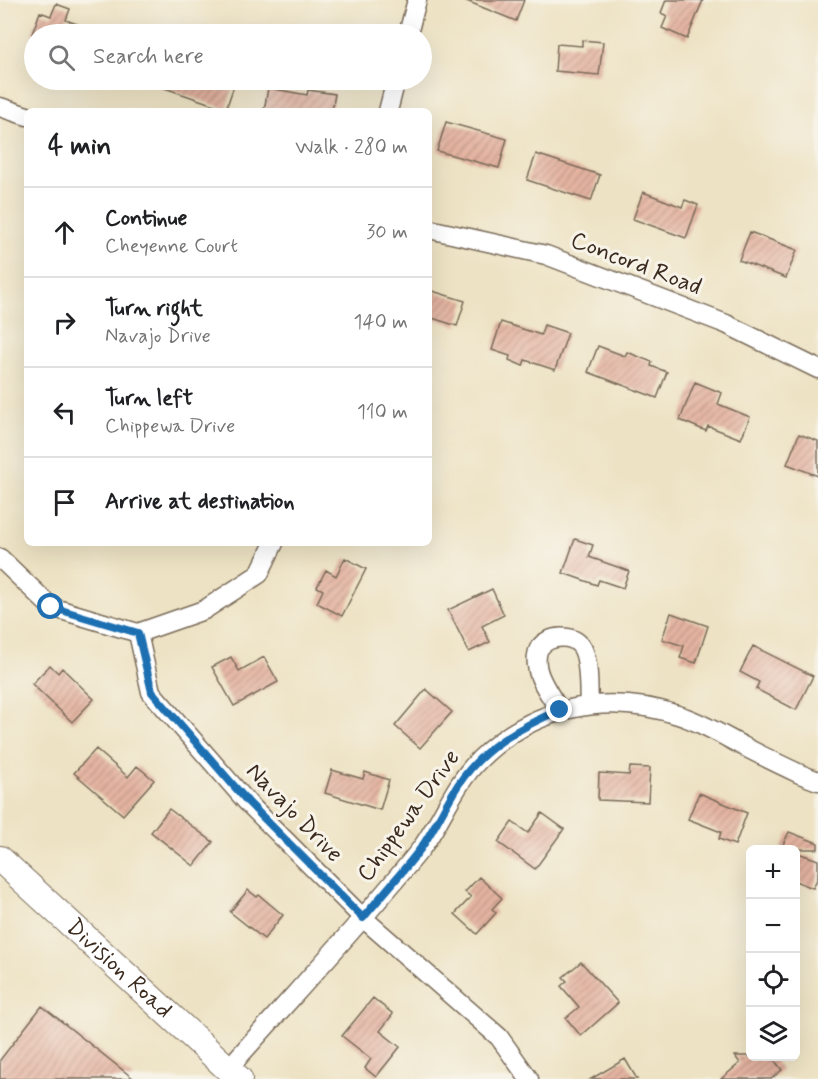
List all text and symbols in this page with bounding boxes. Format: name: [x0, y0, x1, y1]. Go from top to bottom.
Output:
search box: [24, 24, 432, 90]
icon: search: [45, 41, 78, 74]
text: Search here: [93, 43, 204, 71]
text: 4 min: [48, 130, 111, 164]
text: Walk · 280 m: [295, 134, 408, 161]
text: Continue: [105, 205, 187, 233]
icon: ahead: [48, 216, 81, 249]
text: 30 m: [366, 219, 408, 246]
street label: Concord Road: [566, 225, 706, 303]
text: Cheyenne Court: [105, 233, 238, 260]
text: Turn right: [105, 295, 203, 323]
icon: right: [48, 306, 81, 339]
text: 140 m: [354, 309, 408, 336]
text: Navajo Drive: [105, 323, 211, 350]
text: Turn left: [105, 385, 193, 413]
icon: left: [48, 396, 81, 429]
text: 110 m: [357, 399, 408, 426]
text: Chippewa Drive: [105, 413, 235, 440]
icon: arrive: [48, 486, 81, 519]
text: Arrive at destination: [105, 488, 295, 516]
route start: [37, 593, 63, 619]
route end: [546, 696, 572, 722]
street label: Chippewa Drive: [351, 744, 467, 888]
street label: Navajo Drive: [239, 757, 349, 869]
map controls: [746, 845, 800, 1061]
button: +: [746, 845, 800, 899]
button: −: [746, 899, 800, 953]
street label: Division Road: [59, 912, 179, 1025]
button: locate: [746, 953, 800, 1007]
button: layers: [746, 1007, 800, 1061]

